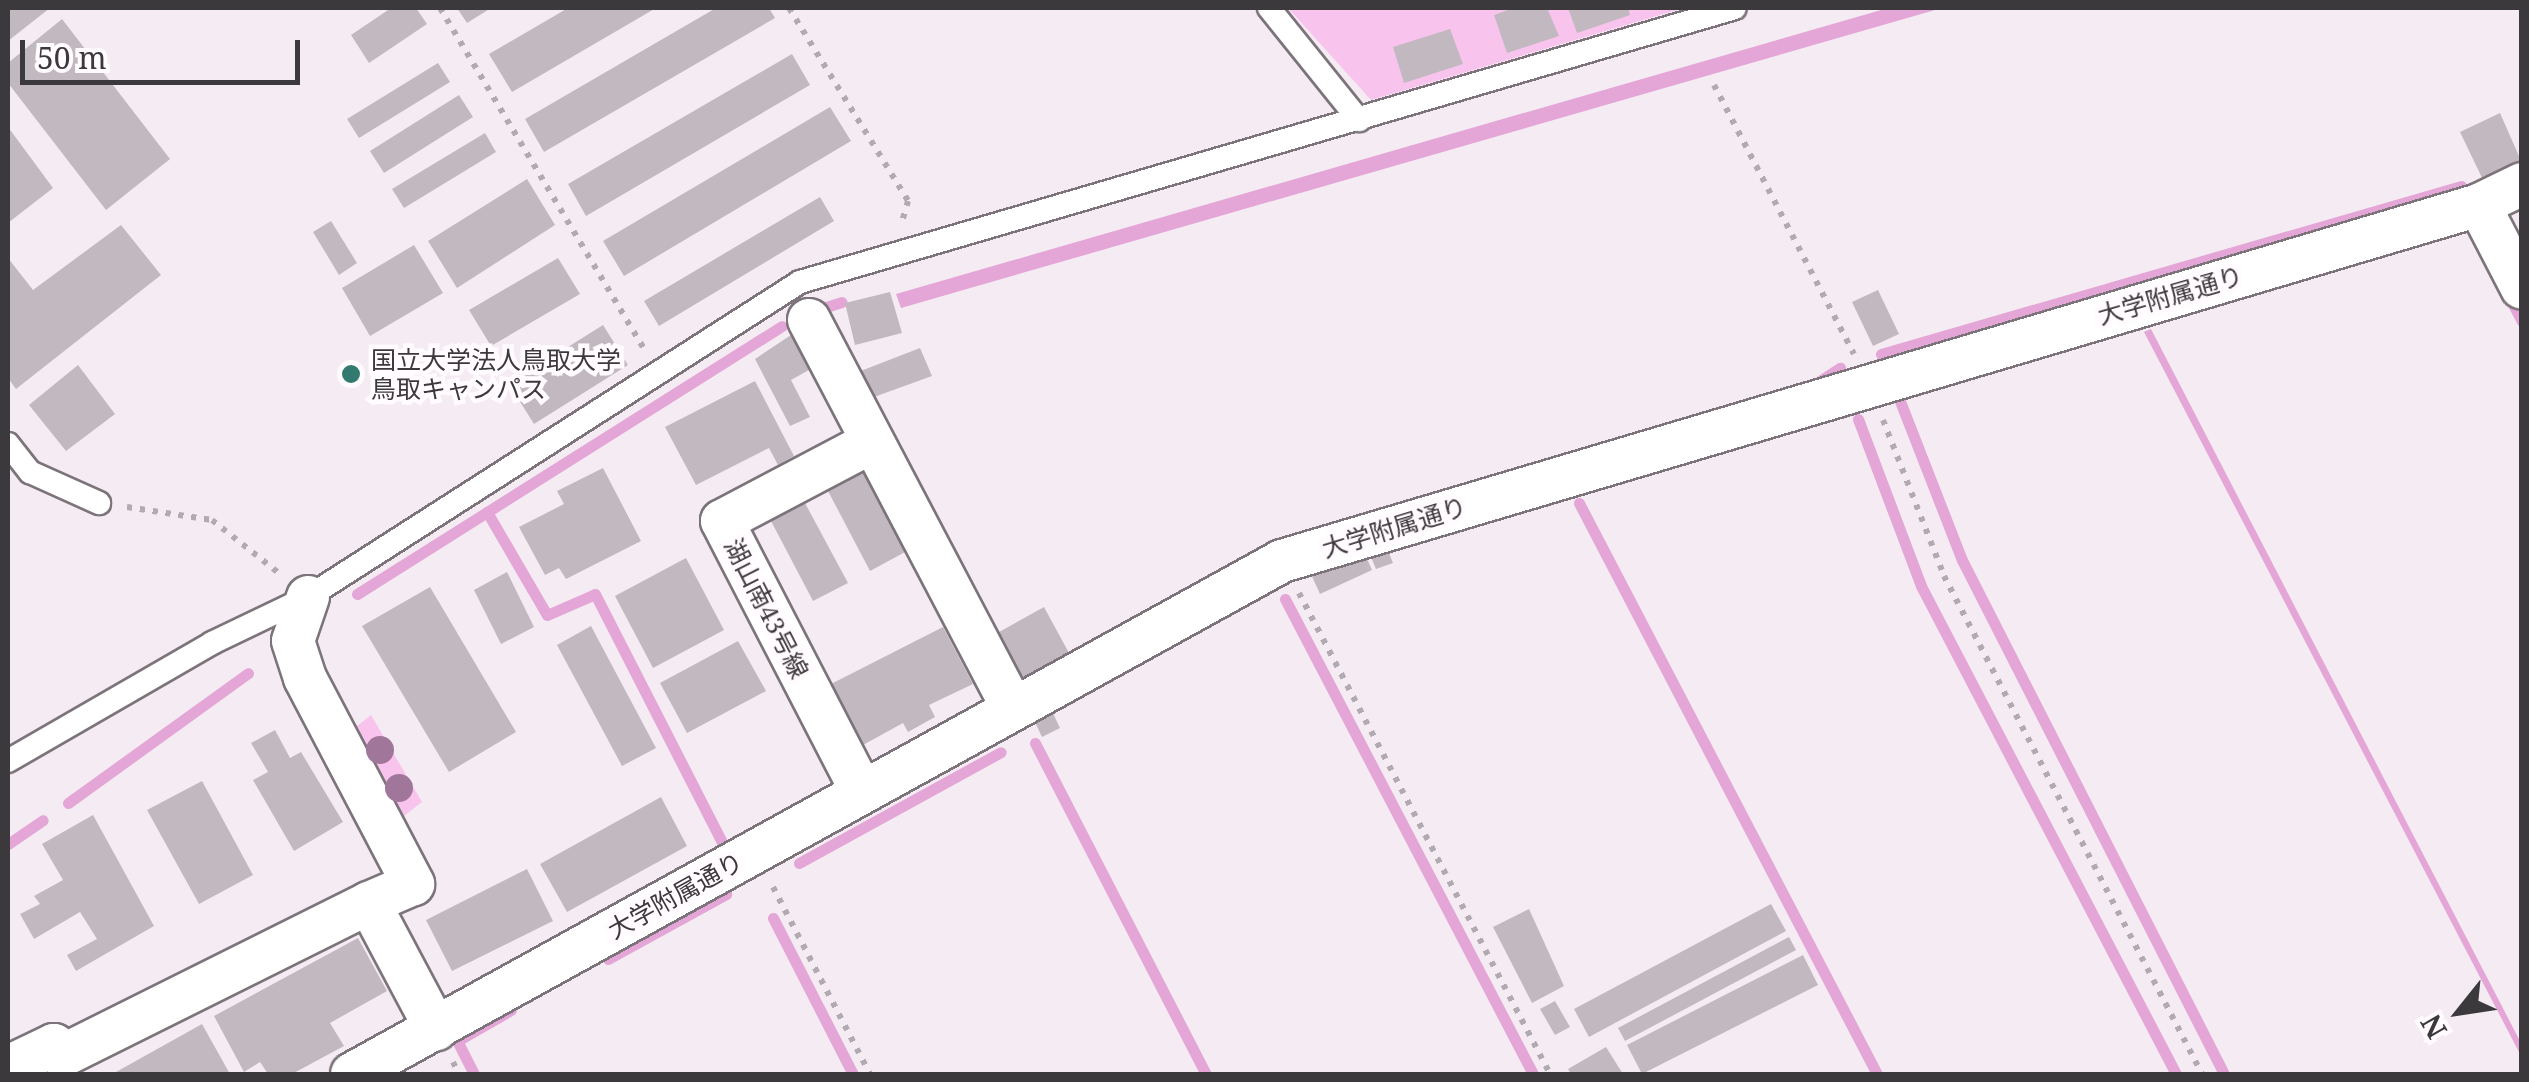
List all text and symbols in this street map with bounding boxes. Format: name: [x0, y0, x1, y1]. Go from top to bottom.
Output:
scale bar: [25, 20, 305, 82]
text: 50 m: [37, 37, 107, 78]
street label: 大学附属通り: [2094, 260, 2246, 330]
place label: 国立大学法人鳥取大学 鳥取キャンパス: [371, 345, 621, 404]
marker: 国立大学法人鳥取大学 鳥取キャンパス: [340, 363, 362, 385]
street label: 大学附属通り: [1318, 491, 1470, 563]
street label: 湖山南43号線: [719, 533, 815, 683]
street label: 大学附属通り: [602, 846, 748, 944]
north arrow: [2409, 962, 2509, 1062]
text: N: [2411, 1008, 2455, 1046]

